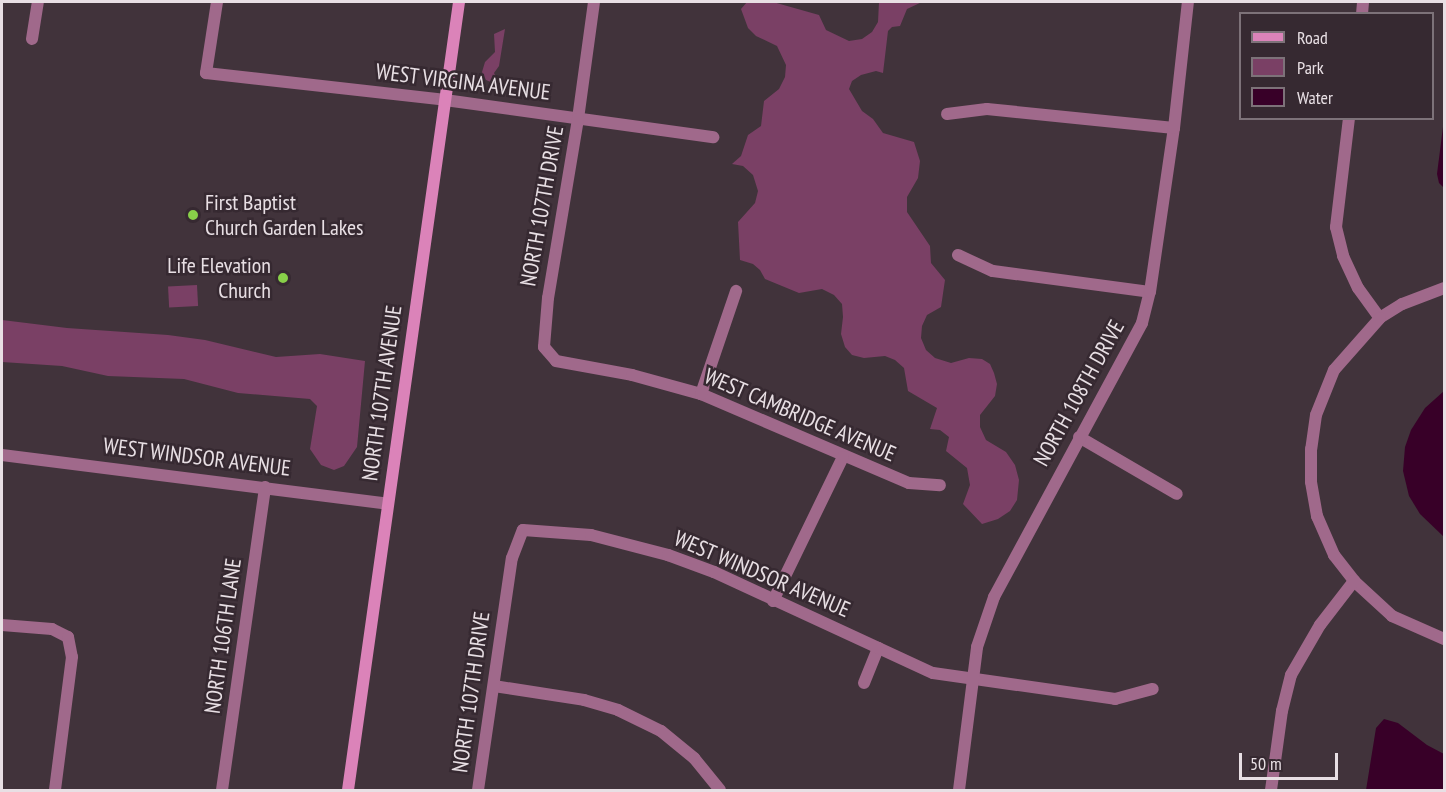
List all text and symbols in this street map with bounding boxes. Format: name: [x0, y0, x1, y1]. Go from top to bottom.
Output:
legend: [1239, 12, 1434, 120]
text: Road: [1297, 26, 1328, 49]
text: Park: [1297, 56, 1324, 79]
street label: WEST VIRGINA AVENUE: [373, 58, 553, 106]
text: Water: [1297, 86, 1333, 109]
street label: NORTH 107TH DRIVE: [515, 124, 569, 288]
place label: First Baptist Church Garden Lakes: [205, 189, 364, 240]
marker: First Baptist Church Garden Lakes: [186, 208, 200, 222]
place label: Life Elevation Church: [167, 252, 271, 304]
marker: Life Elevation Church: [276, 271, 290, 285]
street label: NORTH 107TH AVENUE: [357, 303, 407, 483]
street label: NORTH 108TH DRIVE: [1028, 316, 1130, 470]
street label: WEST CAMBRIDGE AVENUE: [700, 363, 900, 467]
street label: WEST WINDSOR AVENUE: [101, 432, 293, 482]
street label: WEST WINDSOR AVENUE: [669, 525, 855, 623]
street label: NORTH 106TH LANE: [199, 557, 247, 715]
street label: NORTH 107TH DRIVE: [447, 610, 495, 774]
scale bar: [1242, 741, 1341, 779]
text: 50 m: [1250, 752, 1282, 775]

